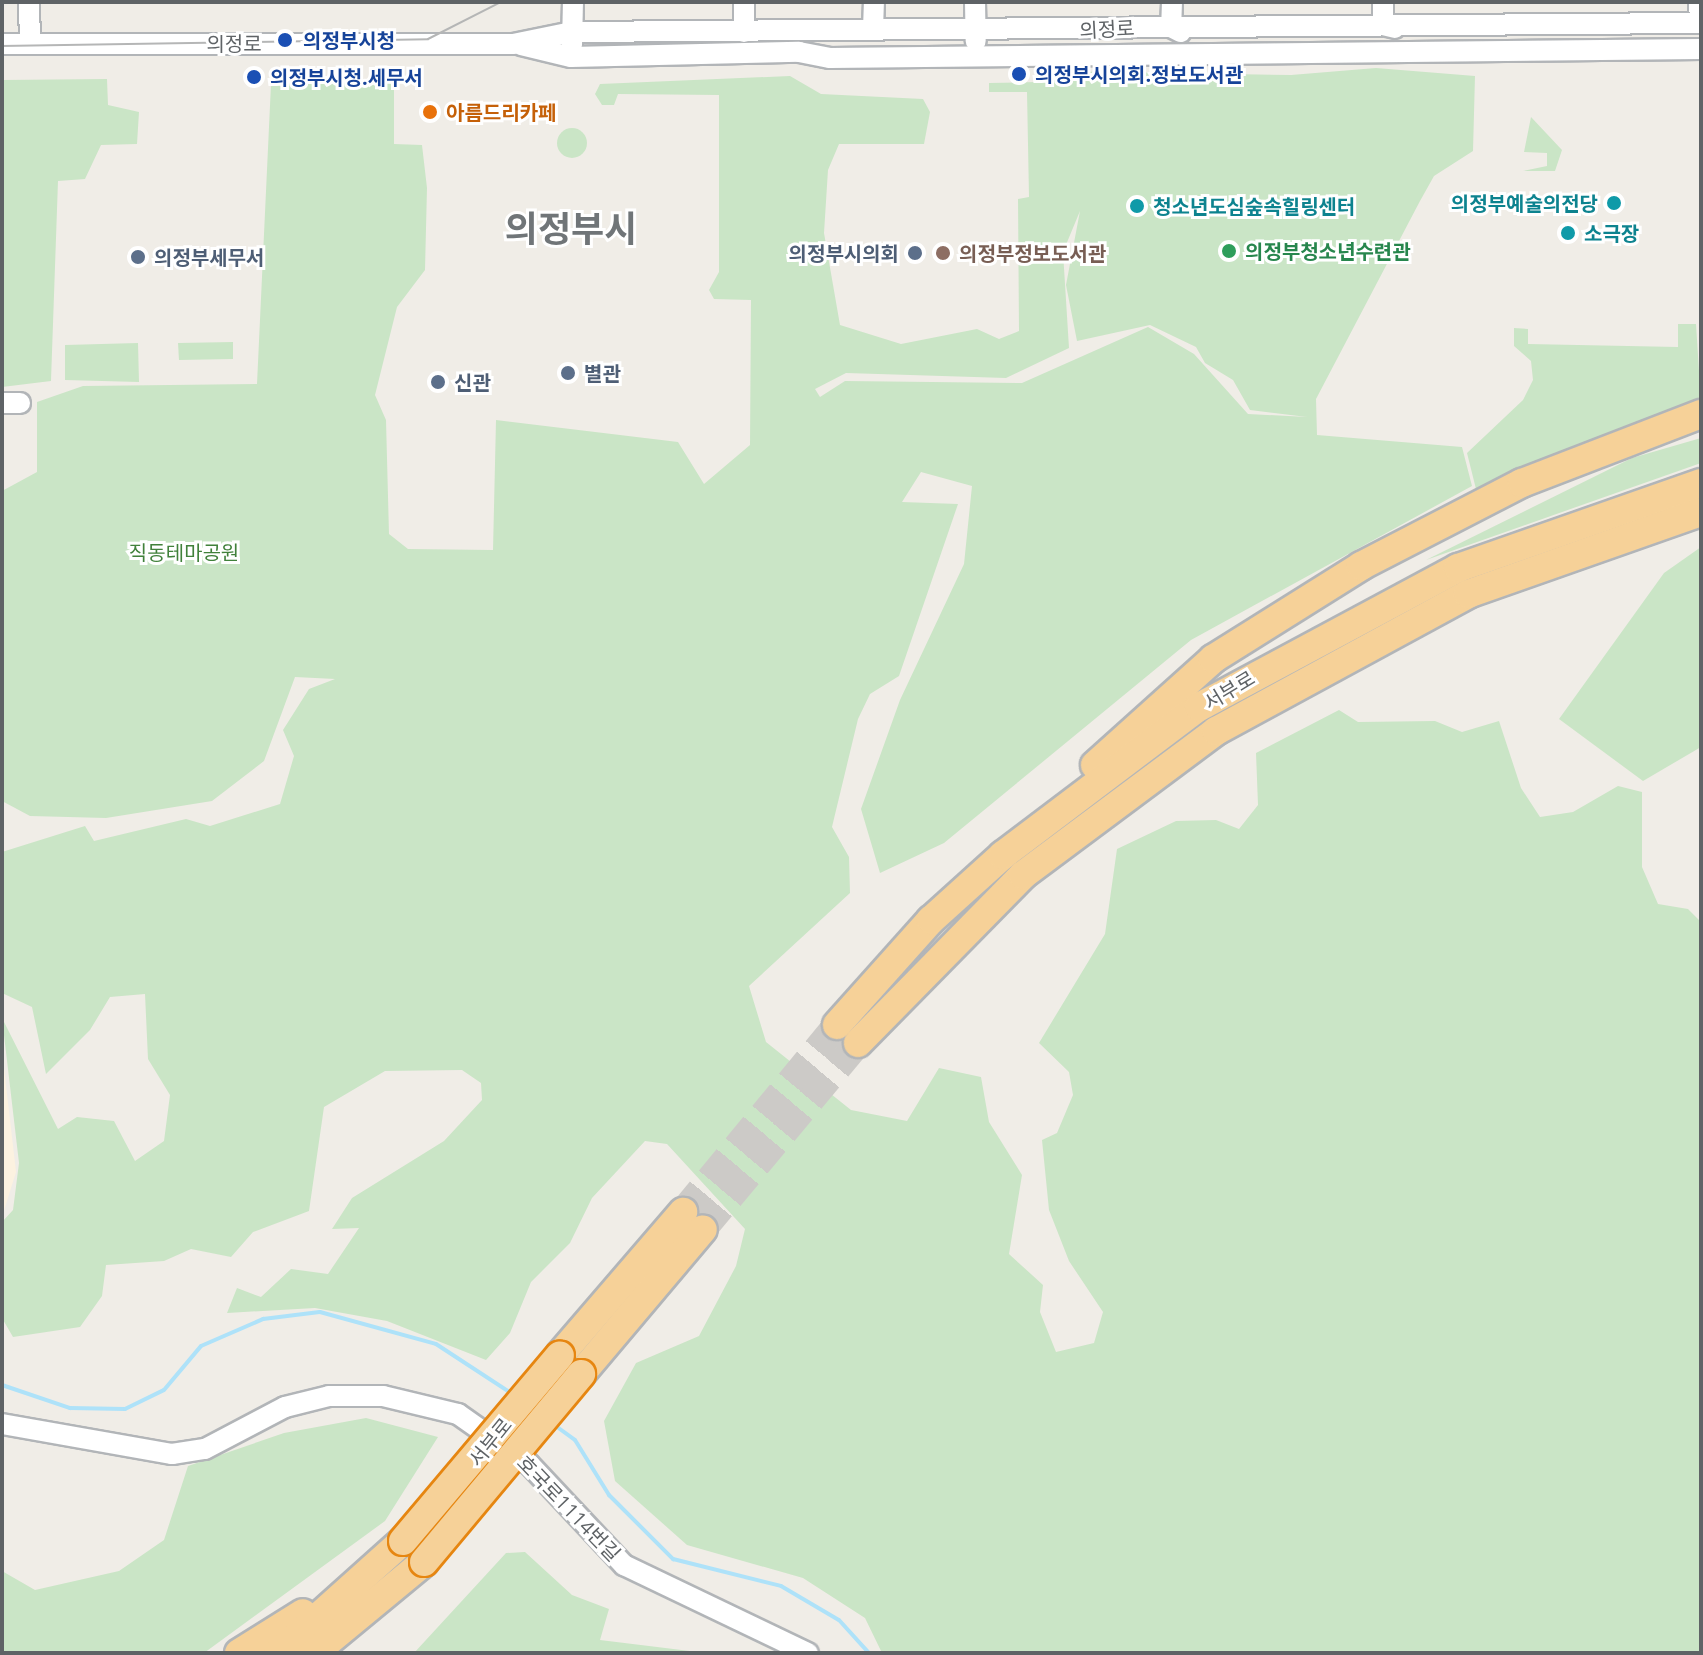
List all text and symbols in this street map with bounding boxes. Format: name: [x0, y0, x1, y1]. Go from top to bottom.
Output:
street label: 의정로: [1079, 16, 1135, 42]
place label: 의정부시청: [303, 28, 395, 52]
marker: 의정부시청: [274, 29, 296, 51]
street label: 의정로: [206, 31, 262, 55]
place label: 의정부시의회.정보도서관: [1035, 62, 1243, 86]
place label: 의정부시청.세무서: [270, 65, 423, 89]
marker: 의정부시의회.정보도서관: [1010, 65, 1028, 83]
marker: 의정부시청.세무서: [245, 68, 263, 86]
place label: 아름드리카페: [446, 100, 556, 124]
marker: 아름드리카페: [421, 103, 439, 121]
place label: 의정부예술의전당: [1451, 191, 1598, 215]
place label: 청소년도심숲속힐링센터: [1153, 194, 1355, 218]
marker: 의정부예술의전당: [1605, 194, 1623, 212]
marker: 청소년도심숲속힐링센터: [1128, 197, 1146, 215]
district label: 의정부시: [505, 207, 637, 251]
place label: 소극장: [1584, 221, 1639, 245]
marker: 소극장: [1559, 224, 1577, 242]
place label: 의정부청소년수련관: [1245, 239, 1411, 263]
place label: 의정부시의회: [789, 241, 899, 265]
place label: 의정부정보도서관: [959, 241, 1106, 265]
marker: 의정부청소년수련관: [1220, 242, 1238, 260]
marker: 의정부시의회: [906, 244, 924, 262]
marker: 의정부정보도서관: [934, 244, 952, 262]
place label: 의정부세무서: [154, 245, 264, 269]
marker: 의정부세무서: [129, 248, 147, 266]
place label: 별관: [584, 361, 621, 385]
marker: 별관: [559, 364, 577, 382]
place label: 신관: [454, 370, 491, 394]
marker: 신관: [429, 373, 447, 391]
park label: 직동테마공원: [129, 540, 239, 564]
street label: 서부로: [1199, 665, 1259, 715]
street label: 서부로: [463, 1413, 517, 1471]
street label: 호국로1114번길: [513, 1450, 625, 1566]

